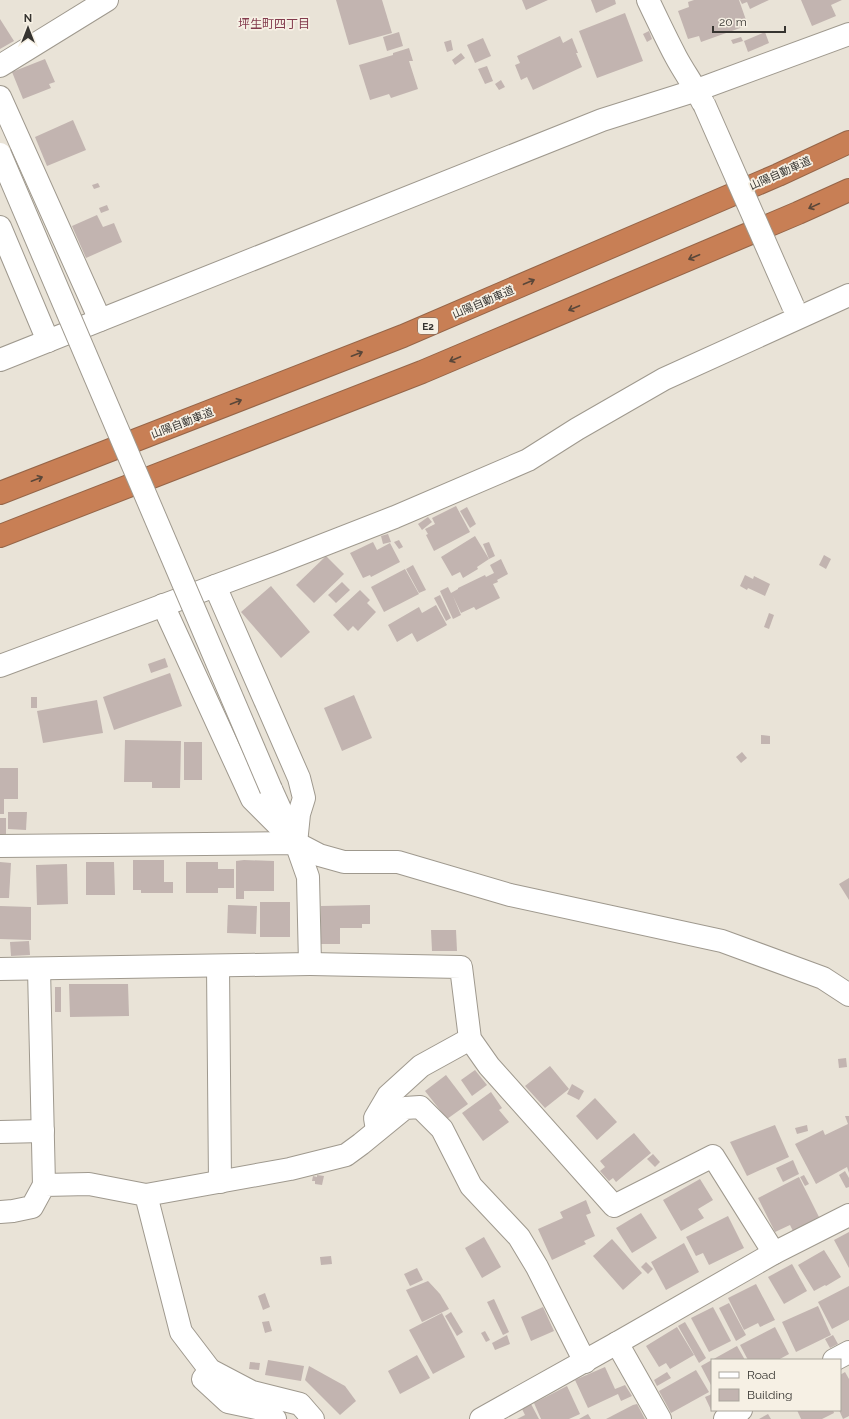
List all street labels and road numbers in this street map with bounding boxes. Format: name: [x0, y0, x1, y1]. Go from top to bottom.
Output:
street label: 山陽自動車道: [747, 154, 813, 193]
street label: 山陽自動車道: [450, 284, 516, 321]
road number: E2: [418, 318, 438, 334]
street label: 山陽自動車道: [149, 406, 215, 441]

